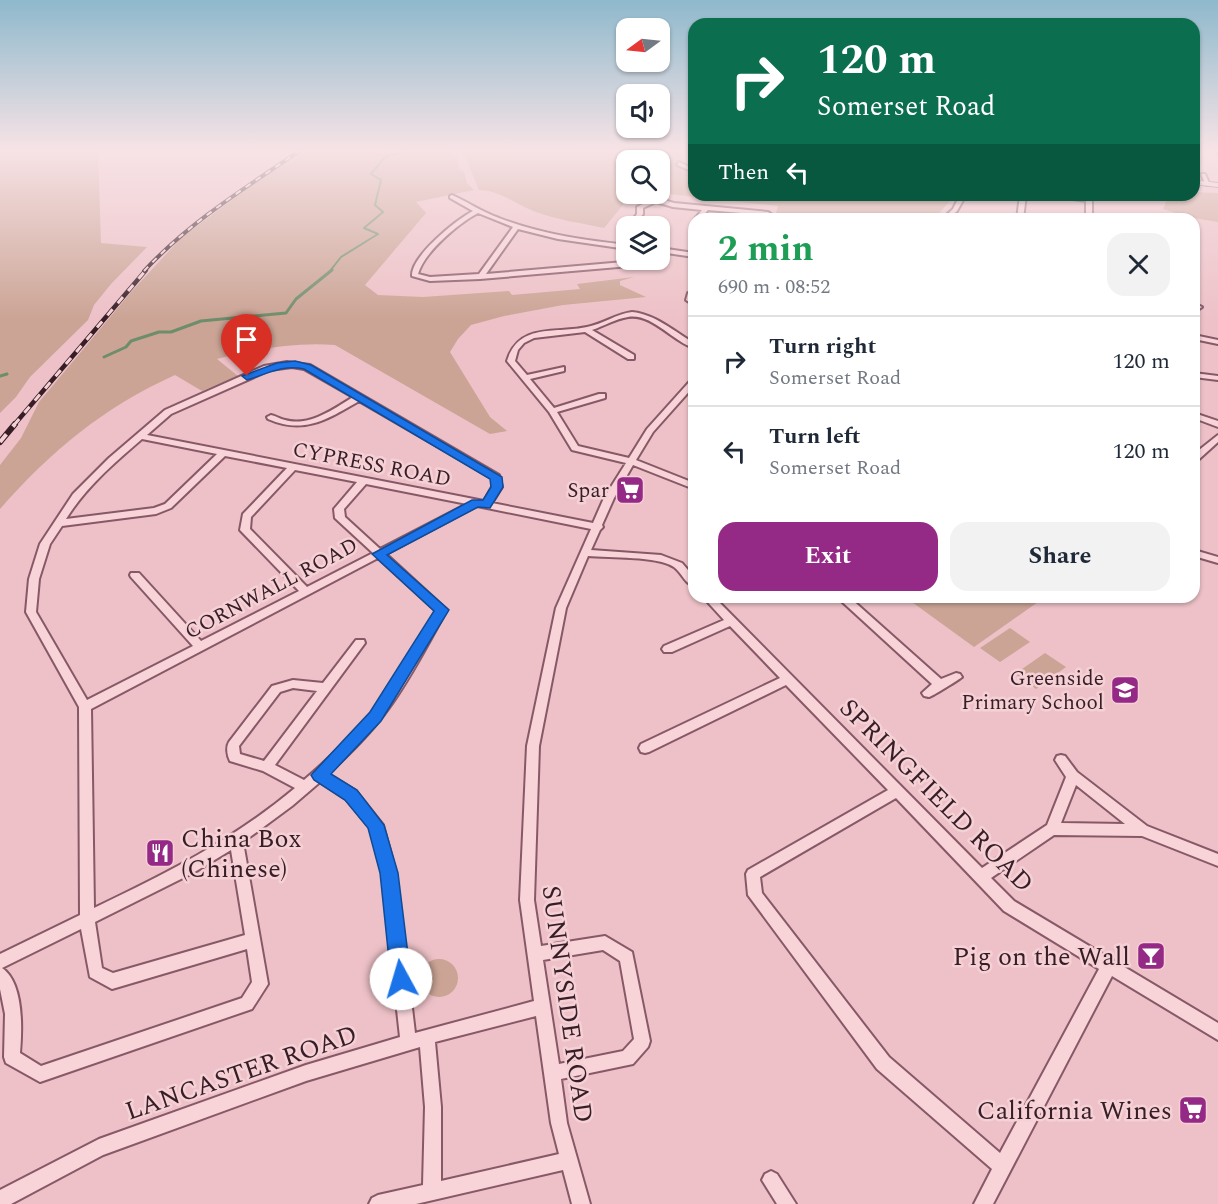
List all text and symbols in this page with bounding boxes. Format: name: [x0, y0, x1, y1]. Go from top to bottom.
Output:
north arrow: [616, 18, 670, 72]
map controls: [616, 18, 670, 270]
text: 120 m: [817, 29, 936, 92]
icon: right: [718, 42, 796, 120]
button: sound: [616, 84, 670, 138]
text: Somerset Road: [817, 86, 995, 128]
button: search: [616, 150, 670, 204]
text: Then: [718, 156, 769, 189]
icon: left: [781, 156, 814, 189]
button: layers: [616, 216, 670, 270]
text: 2 min: [718, 222, 814, 277]
button: close: [1107, 233, 1170, 296]
text: 690 m · 08:52: [718, 272, 830, 302]
pin: [221, 314, 272, 376]
icon: arrive: [230, 323, 263, 356]
text: Turn right: [769, 330, 876, 363]
icon: right: [718, 345, 751, 378]
text: 120 m: [1113, 345, 1170, 378]
text: Somerset Road: [769, 363, 901, 393]
text: Turn left: [769, 420, 861, 453]
street label: CYPRESS ROAD: [290, 434, 454, 496]
icon: left: [718, 435, 751, 468]
text: 120 m: [1113, 435, 1170, 468]
text: Somerset Road: [769, 453, 901, 483]
supermarket icon: Spar: [614, 474, 646, 506]
place label: Spar: [567, 475, 609, 507]
button: Exit: [718, 522, 938, 591]
button: Share: [950, 522, 1170, 591]
street label: CORNWALL ROAD: [179, 530, 364, 648]
place label: Greenside Primary School: [961, 663, 1104, 719]
school or university icon: Greenside Primary School: [1109, 674, 1141, 706]
street label: SPRINGFIELD ROAD: [830, 689, 1043, 902]
place label: China Box (Chinese): [181, 819, 301, 889]
restaurant icon: China Box (Chinese): [144, 837, 176, 869]
street label: SUNNYSIDE ROAD: [531, 883, 603, 1125]
place label: Pig on the Wall: [953, 937, 1130, 977]
bar icon: Pig on the Wall: [1135, 940, 1167, 972]
position arrow: [369, 947, 433, 1011]
street label: LANCASTER ROAD: [120, 1014, 363, 1131]
place label: California Wines: [977, 1091, 1172, 1131]
supermarket icon: California Wines: [1177, 1094, 1209, 1126]

